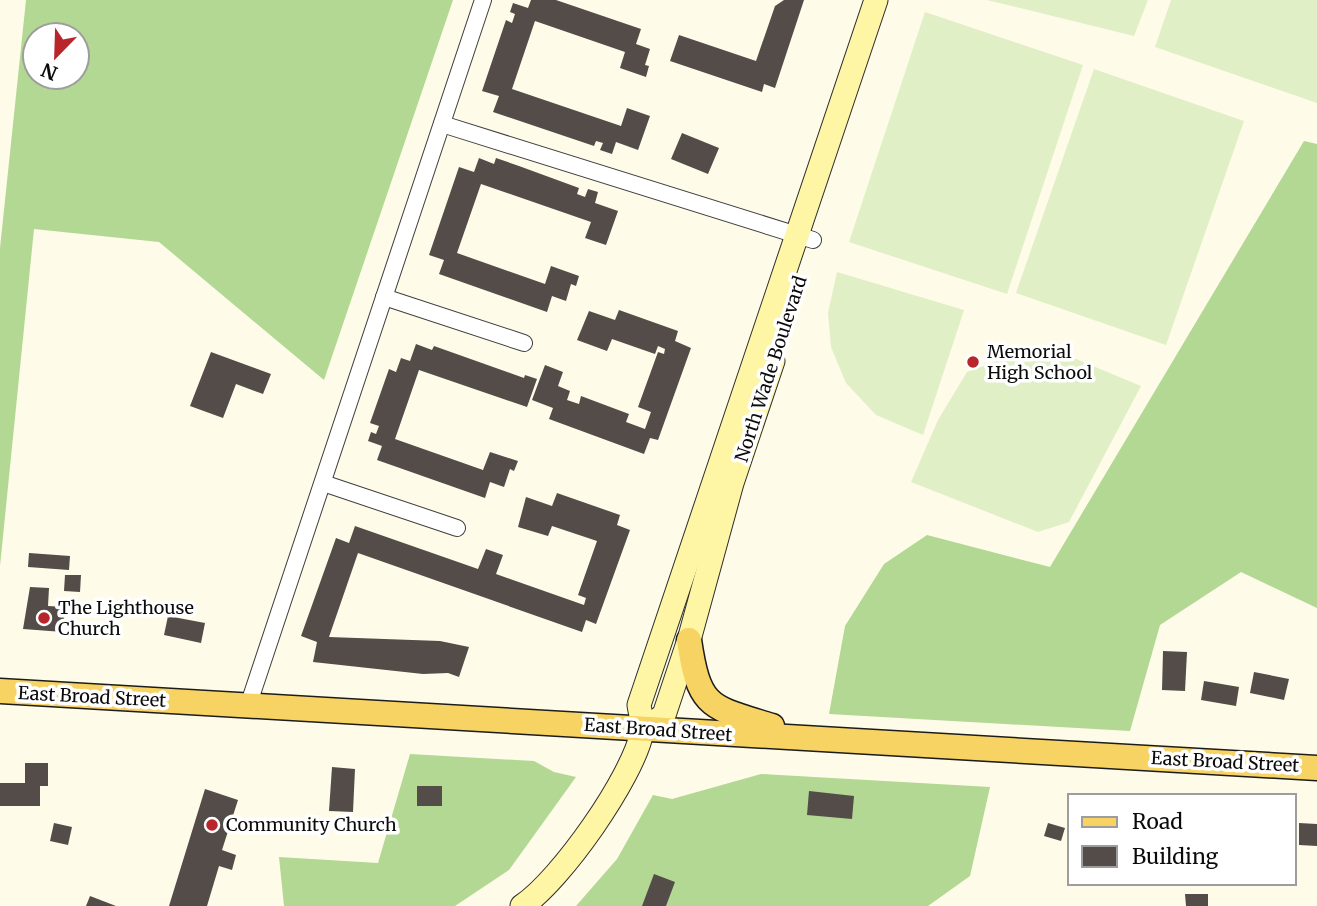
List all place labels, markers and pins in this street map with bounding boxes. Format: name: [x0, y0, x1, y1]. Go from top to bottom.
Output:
place label: Memorial High School: [987, 340, 1093, 384]
marker: Memorial High School: [965, 354, 981, 370]
place label: The Lighthouse Church: [58, 596, 194, 640]
marker: The Lighthouse Church: [36, 610, 52, 626]
place label: Community Church: [226, 813, 397, 836]
marker: Community Church: [204, 817, 220, 833]

